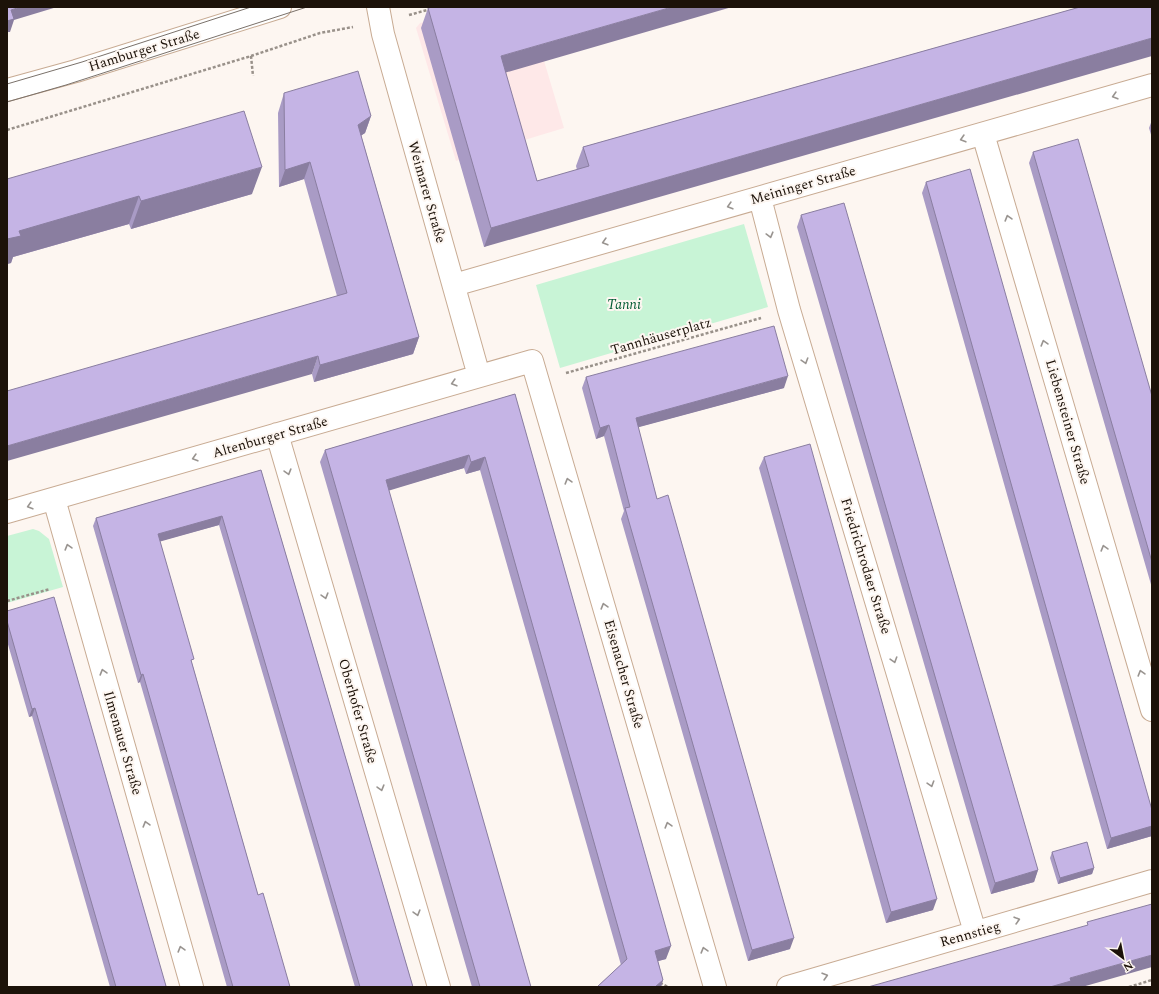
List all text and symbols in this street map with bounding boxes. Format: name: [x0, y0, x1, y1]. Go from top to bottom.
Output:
street label: Hamburger Straße: [86, 23, 202, 77]
one-way arrow: [1111, 91, 1118, 100]
one-way arrow: [959, 135, 966, 143]
street label: Weimarer Straße: [402, 139, 452, 246]
street label: Meininger Straße: [748, 160, 858, 210]
one-way arrow: [727, 201, 734, 210]
one-way arrow: [1004, 215, 1013, 222]
one-way arrow: [765, 232, 774, 239]
one-way arrow: [602, 237, 609, 246]
park label: Tanni: [607, 294, 641, 315]
street label: Tannhäuserplatz: [608, 312, 714, 360]
one-way arrow: [1040, 339, 1049, 346]
one-way arrow: [800, 357, 809, 364]
street label: Liebensteiner Straße: [1040, 357, 1096, 487]
one-way arrow: [451, 378, 458, 387]
street label: Altenburger Straße: [210, 410, 330, 464]
one-way arrow: [192, 453, 199, 462]
one-way arrow: [283, 468, 292, 475]
one-way arrow: [564, 478, 573, 485]
street label: Friedrichrodaer Straße: [835, 495, 897, 637]
one-way arrow: [26, 501, 33, 510]
one-way arrow: [64, 544, 72, 551]
one-way arrow: [1100, 545, 1109, 552]
one-way arrow: [320, 593, 329, 600]
one-way arrow: [600, 603, 609, 610]
street label: Eisenacher Straße: [598, 617, 650, 731]
street label: Oberhofer Straße: [333, 656, 383, 766]
one-way arrow: [889, 656, 898, 663]
one-way arrow: [99, 669, 108, 676]
one-way arrow: [1137, 669, 1146, 676]
street label: Ilmenauer Straße: [98, 688, 148, 798]
one-way arrow: [926, 780, 935, 787]
one-way arrow: [376, 785, 385, 792]
one-way arrow: [142, 821, 151, 828]
one-way arrow: [664, 821, 673, 828]
one-way arrow: [413, 910, 421, 917]
street label: Rennstieg: [937, 915, 1003, 953]
one-way arrow: [1013, 916, 1020, 925]
north arrow: [1103, 938, 1143, 978]
one-way arrow: [178, 946, 186, 953]
one-way arrow: [700, 946, 709, 953]
text: N: [1120, 956, 1136, 976]
one-way arrow: [821, 972, 828, 981]

